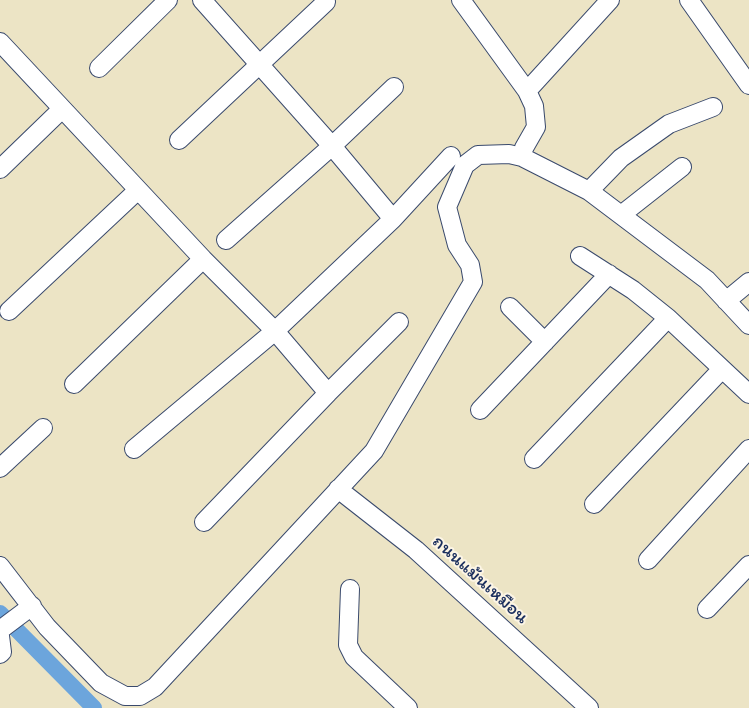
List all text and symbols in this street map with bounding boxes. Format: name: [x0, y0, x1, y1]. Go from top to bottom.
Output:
street label: ถนนแม้นเหมือน: [427, 531, 533, 629]

